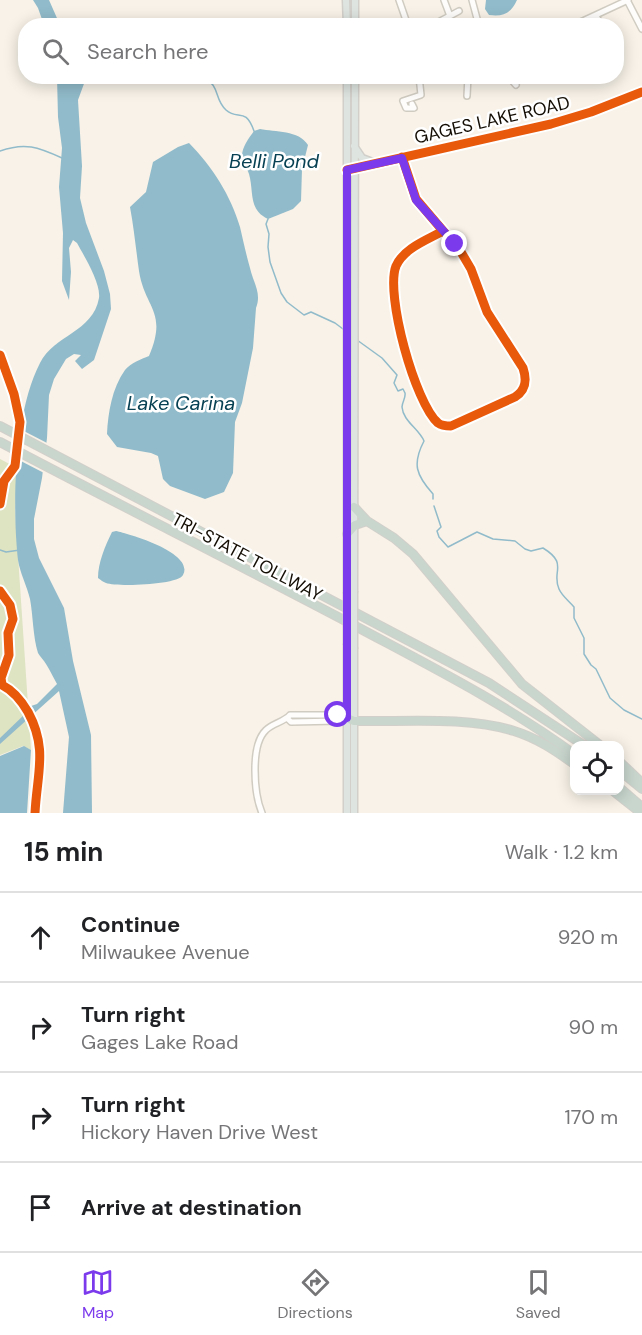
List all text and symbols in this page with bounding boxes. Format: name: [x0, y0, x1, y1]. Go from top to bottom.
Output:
search box: [18, 18, 624, 84]
icon: search: [39, 35, 72, 68]
text: Search here: [87, 37, 208, 66]
street label: GAGES LAKE ROAD: [412, 90, 572, 150]
water label: Belli Pond: [229, 148, 320, 174]
route end: [441, 230, 467, 256]
water label: Lake Carina: [127, 390, 235, 416]
street label: TRI-STATE TOLLWAY: [167, 507, 327, 607]
route start: [324, 701, 350, 727]
map controls: [570, 741, 624, 795]
button: locate: [570, 741, 624, 795]
text: 15 min: [24, 835, 103, 869]
text: Walk · 1.2 km: [505, 839, 618, 865]
text: Continue: [81, 910, 180, 939]
icon: ahead: [24, 921, 57, 954]
text: 920 m: [558, 924, 618, 950]
text: Milwaukee Avenue: [81, 939, 250, 965]
text: Turn right: [81, 1000, 186, 1029]
icon: right: [24, 1011, 57, 1044]
text: 90 m: [569, 1014, 618, 1040]
text: Gages Lake Road: [81, 1029, 239, 1055]
text: Turn right: [81, 1090, 186, 1119]
icon: right: [24, 1101, 57, 1134]
text: 170 m: [565, 1104, 618, 1130]
text: Hickory Haven Drive West: [81, 1119, 318, 1145]
icon: arrive: [24, 1191, 57, 1224]
text: Arrive at destination: [81, 1193, 302, 1222]
tab: Map: [81, 1266, 114, 1323]
tab: Directions: [277, 1266, 353, 1323]
tab: Saved: [516, 1266, 561, 1323]

